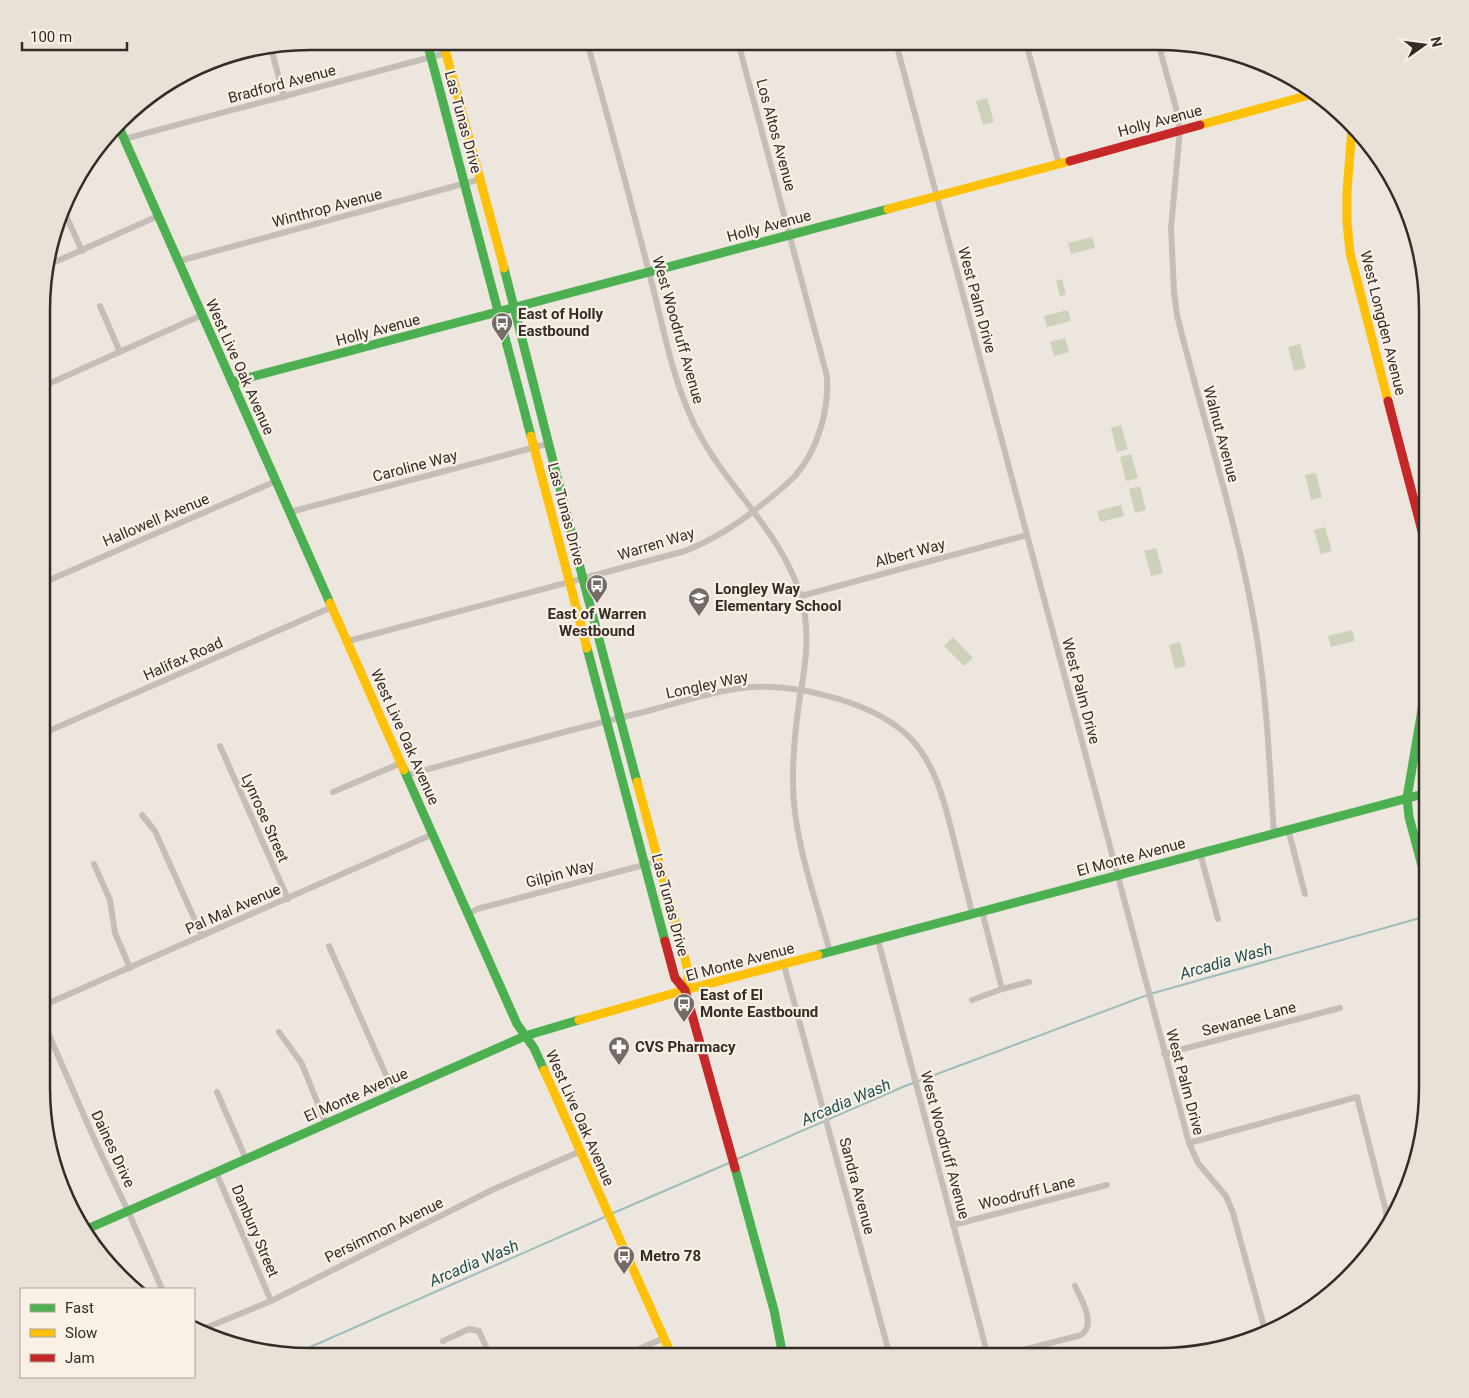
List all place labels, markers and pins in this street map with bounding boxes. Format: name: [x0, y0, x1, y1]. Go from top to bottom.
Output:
place label: East of Holly Eastbound: [518, 305, 604, 340]
bus stop icon: East of Holly Eastbound: [490, 311, 514, 342]
bus stop icon: East of Warren Westbound: [585, 573, 609, 604]
place label: Longley Way Elementary School: [715, 580, 841, 615]
school or university icon: Longley Way Elementary School: [687, 586, 711, 617]
place label: East of Warren Westbound: [548, 605, 646, 640]
place label: East of El Monte Eastbound: [700, 986, 818, 1021]
bus stop icon: East of El Monte Eastbound: [672, 992, 696, 1023]
pharmacy icon: CVS Pharmacy: [607, 1035, 631, 1066]
place label: CVS Pharmacy: [635, 1038, 736, 1056]
bus stop icon: Metro 78: [612, 1244, 636, 1275]
place label: Metro 78: [640, 1247, 701, 1265]

